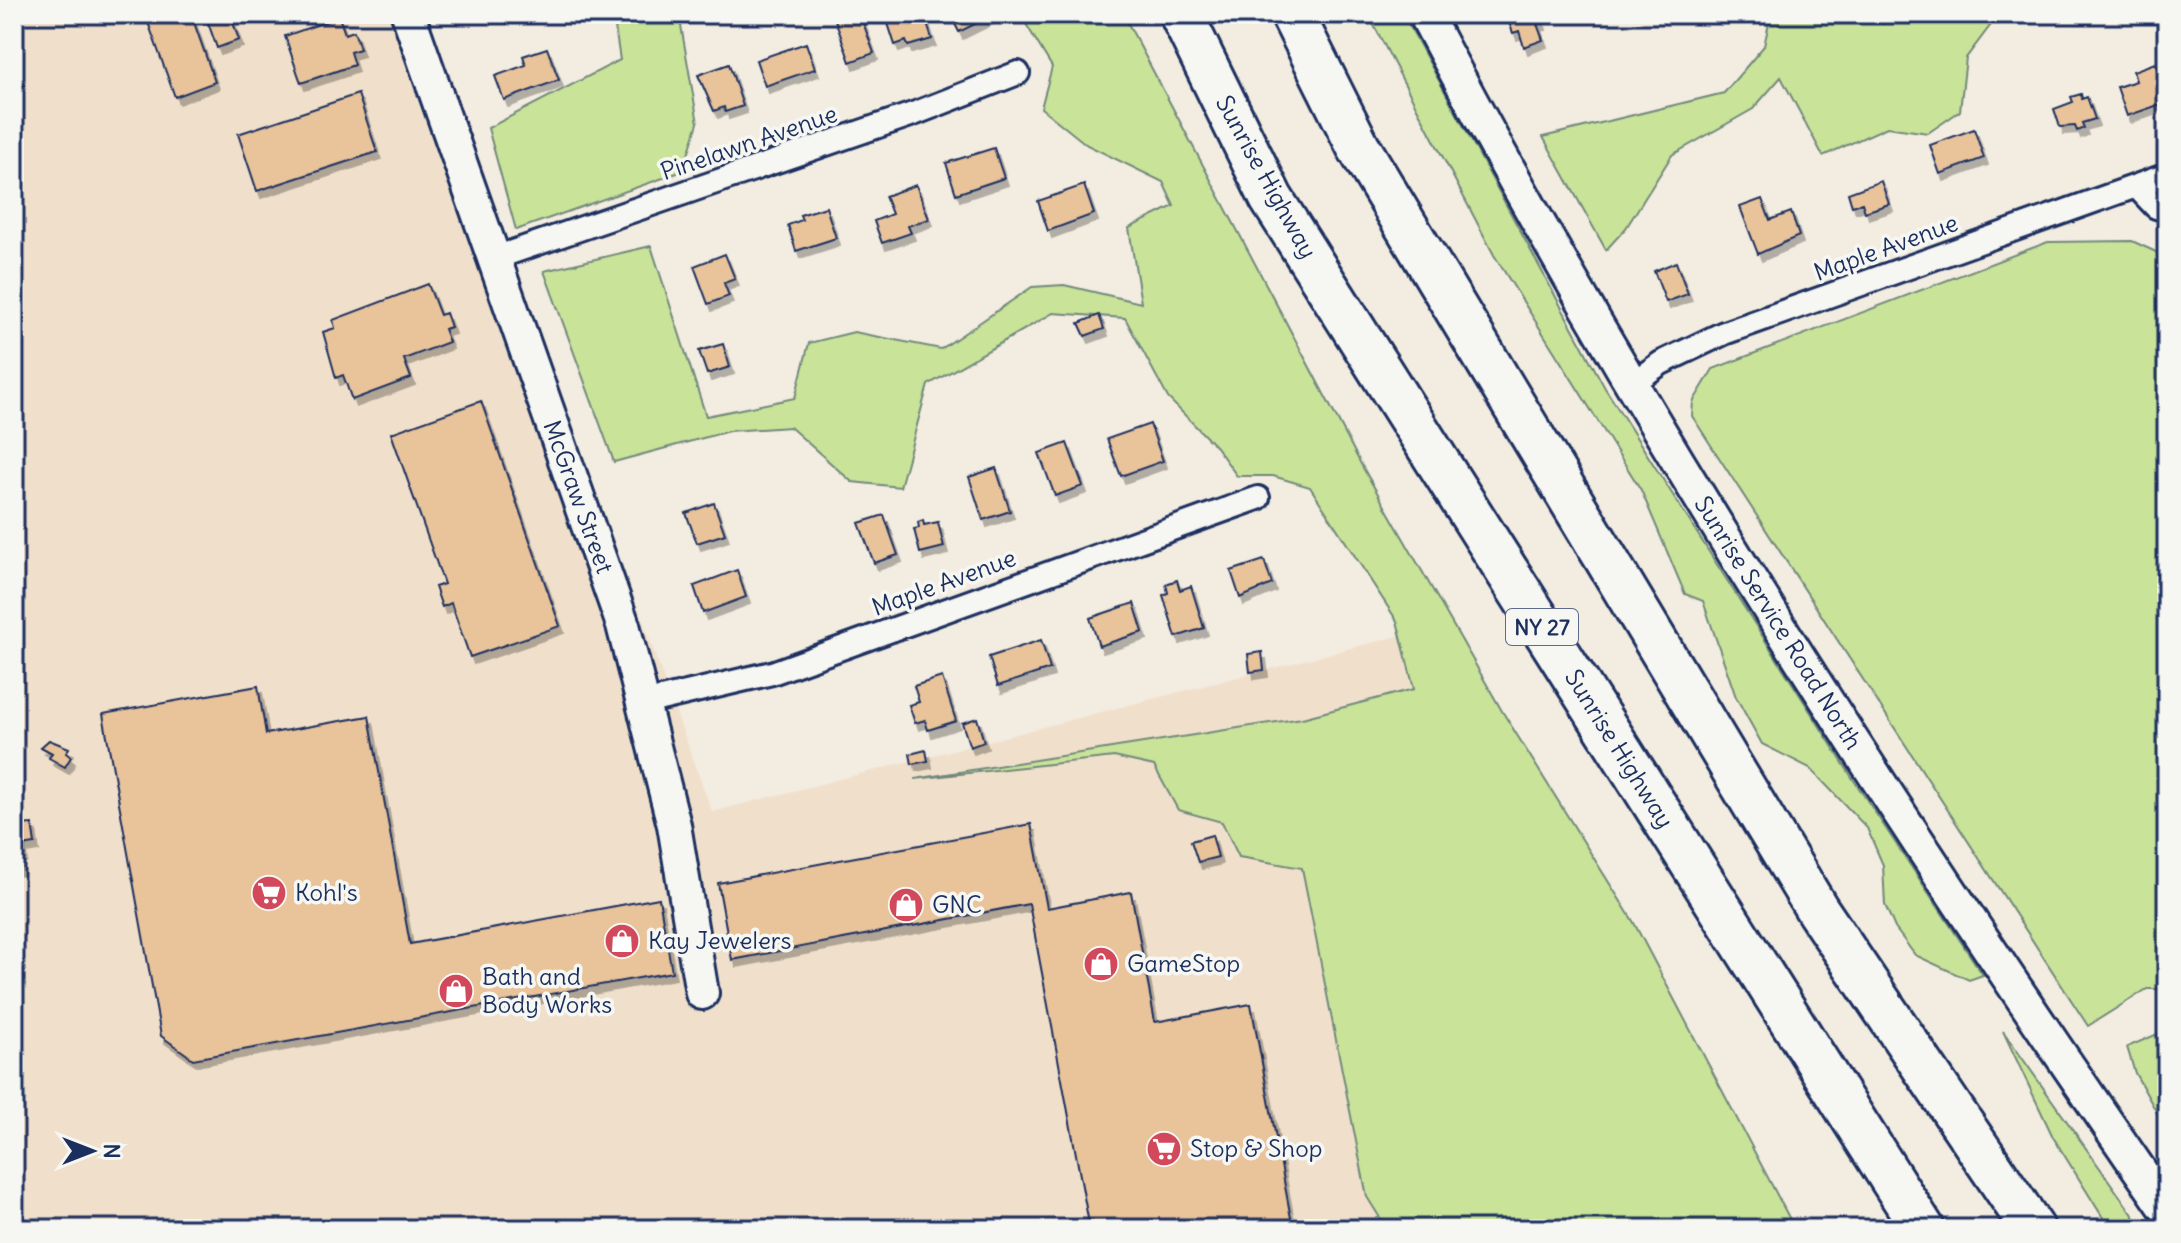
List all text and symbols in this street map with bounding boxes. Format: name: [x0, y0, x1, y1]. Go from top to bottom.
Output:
street label: Sunrise Highway: [1210, 90, 1324, 263]
street label: Pinelawn Avenue: [657, 98, 841, 186]
street label: Maple Avenue: [1810, 207, 1962, 287]
street label: McGraw Street: [537, 416, 620, 577]
street label: Sunrise Service Road North: [1688, 490, 1869, 755]
street label: Maple Avenue: [868, 542, 1020, 622]
road number: NY 27: [1506, 609, 1578, 645]
street label: Sunrise Highway: [1559, 663, 1681, 833]
supermarket icon: Kohl's: [250, 874, 288, 912]
place label: Kohl's: [295, 877, 358, 907]
shop icon: GNC: [887, 886, 925, 924]
place label: GNC: [932, 889, 982, 919]
shop icon: Kay Jewelers: [603, 922, 641, 960]
place label: Kay Jewelers: [648, 925, 792, 955]
shop icon: GameStop: [1082, 945, 1120, 983]
place label: GameStop: [1127, 948, 1240, 978]
place label: Bath and Body Works: [482, 961, 612, 1019]
shop icon: Bath and Body Works: [437, 972, 475, 1010]
north arrow: [52, 1111, 132, 1191]
supermarket icon: Stop & Shop: [1145, 1130, 1183, 1168]
place label: Stop & Shop: [1190, 1133, 1322, 1163]
text: N: [98, 1143, 126, 1159]

